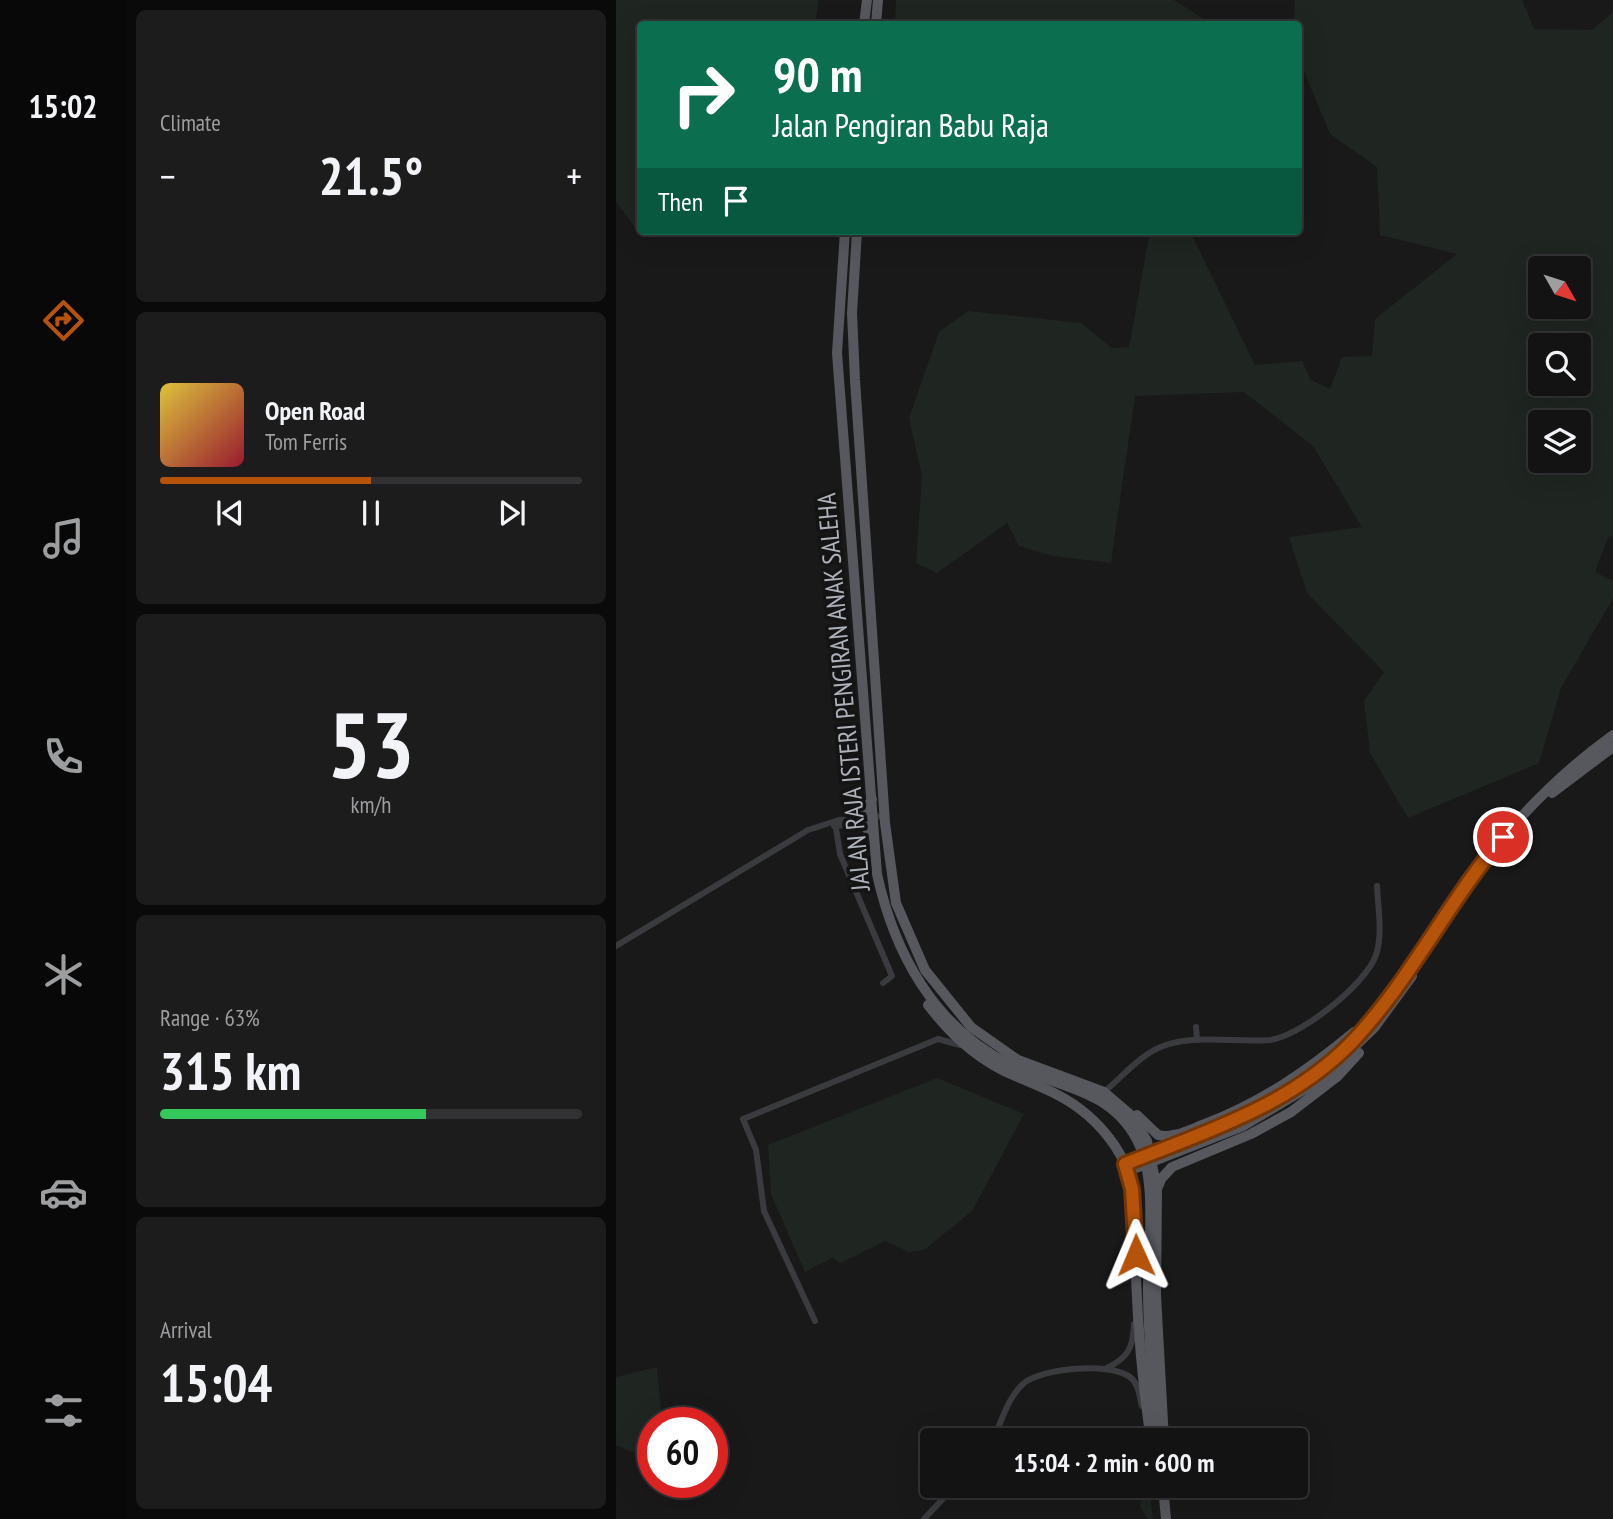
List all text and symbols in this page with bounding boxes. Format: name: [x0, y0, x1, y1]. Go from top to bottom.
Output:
text: 90 m: [773, 42, 862, 106]
icon: right: [658, 49, 749, 140]
text: 15:02: [28, 85, 98, 127]
text: Jalan Pengiran Babu Raja: [773, 104, 1049, 146]
text: Climate: [160, 108, 221, 137]
text: 21.5°: [319, 142, 423, 209]
text: −: [160, 151, 176, 200]
text: +: [566, 151, 582, 200]
icon: arrive: [717, 182, 755, 220]
text: Then: [658, 185, 703, 218]
north arrow: [1528, 256, 1591, 318]
map controls: [1528, 256, 1591, 473]
icon: directions: [39, 296, 88, 345]
button: search: [1528, 333, 1591, 396]
text: Open Road: [265, 394, 365, 427]
button: layers: [1528, 410, 1591, 473]
text: Tom Ferris: [265, 427, 347, 456]
street label: JALAN RAJA ISTERI PENGIRAN ANAK SALEHA: [809, 491, 877, 893]
icon: previous: [211, 494, 249, 532]
icon: pause: [352, 494, 390, 532]
icon: next: [493, 494, 531, 532]
icon: music: [39, 514, 88, 563]
text: 53: [328, 685, 415, 803]
icon: phone: [39, 732, 88, 781]
text: km/h: [351, 790, 391, 819]
pin: [1473, 807, 1533, 867]
icon: arrive: [1484, 818, 1522, 856]
icon: climate: [39, 950, 88, 999]
text: Range · 63%: [160, 1003, 260, 1032]
text: 315 km: [160, 1037, 301, 1104]
icon: car: [39, 1168, 88, 1217]
position arrow: [1099, 1218, 1173, 1292]
text: Arrival: [160, 1315, 212, 1344]
text: 15:04: [160, 1349, 272, 1416]
icon: filters: [39, 1386, 88, 1435]
speed limit sign: 60: [637, 1407, 728, 1498]
text: 15:04 · 2 min · 600 m: [1014, 1446, 1214, 1479]

